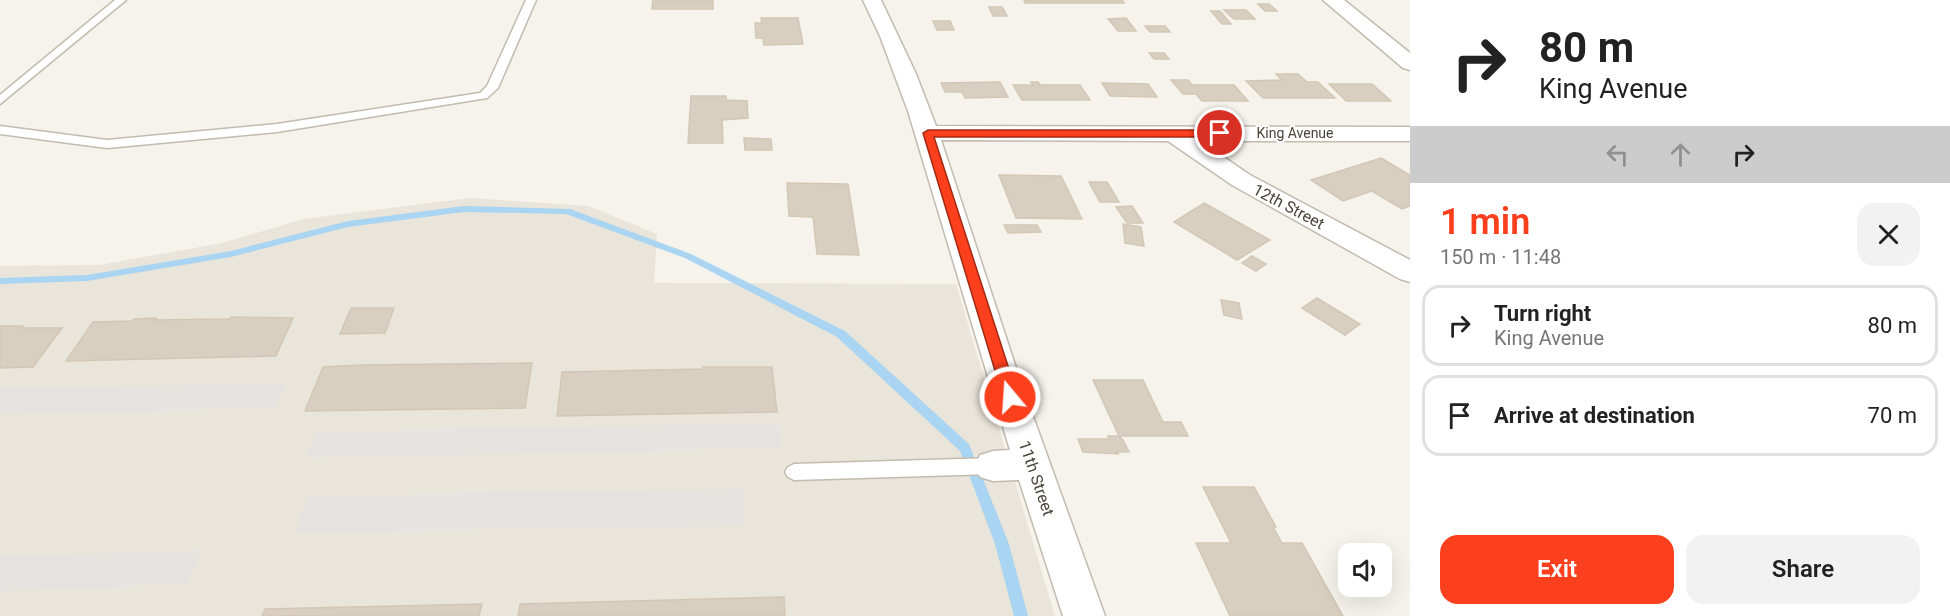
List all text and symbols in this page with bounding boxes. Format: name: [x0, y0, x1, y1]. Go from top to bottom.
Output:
text: 80 m: [1539, 23, 1634, 72]
icon: right: [1440, 24, 1518, 102]
text: King Avenue: [1539, 73, 1688, 105]
pin: [1194, 107, 1245, 158]
icon: arrive: [1203, 116, 1236, 149]
street label: King Avenue: [1256, 125, 1334, 141]
icon: left: [1601, 138, 1634, 171]
icon: ahead: [1664, 138, 1697, 171]
icon: right: [1727, 138, 1760, 171]
street label: 12th Street: [1250, 180, 1328, 233]
text: 1 min: [1440, 201, 1530, 243]
button: close: [1857, 203, 1920, 266]
text: 150 m · 11:48: [1440, 245, 1561, 269]
text: Turn right: [1494, 301, 1591, 326]
icon: right: [1443, 309, 1476, 342]
text: 80 m: [1868, 313, 1917, 338]
text: King Avenue: [1494, 326, 1604, 350]
position arrow: [978, 365, 1042, 429]
icon: arrive: [1443, 399, 1476, 432]
text: Arrive at destination: [1494, 403, 1695, 428]
text: 70 m: [1868, 403, 1917, 428]
street label: 11th Street: [1015, 438, 1058, 518]
button: Exit: [1440, 535, 1674, 604]
button: Share: [1686, 535, 1920, 604]
map controls: [1338, 543, 1392, 597]
button: sound: [1338, 543, 1392, 597]

